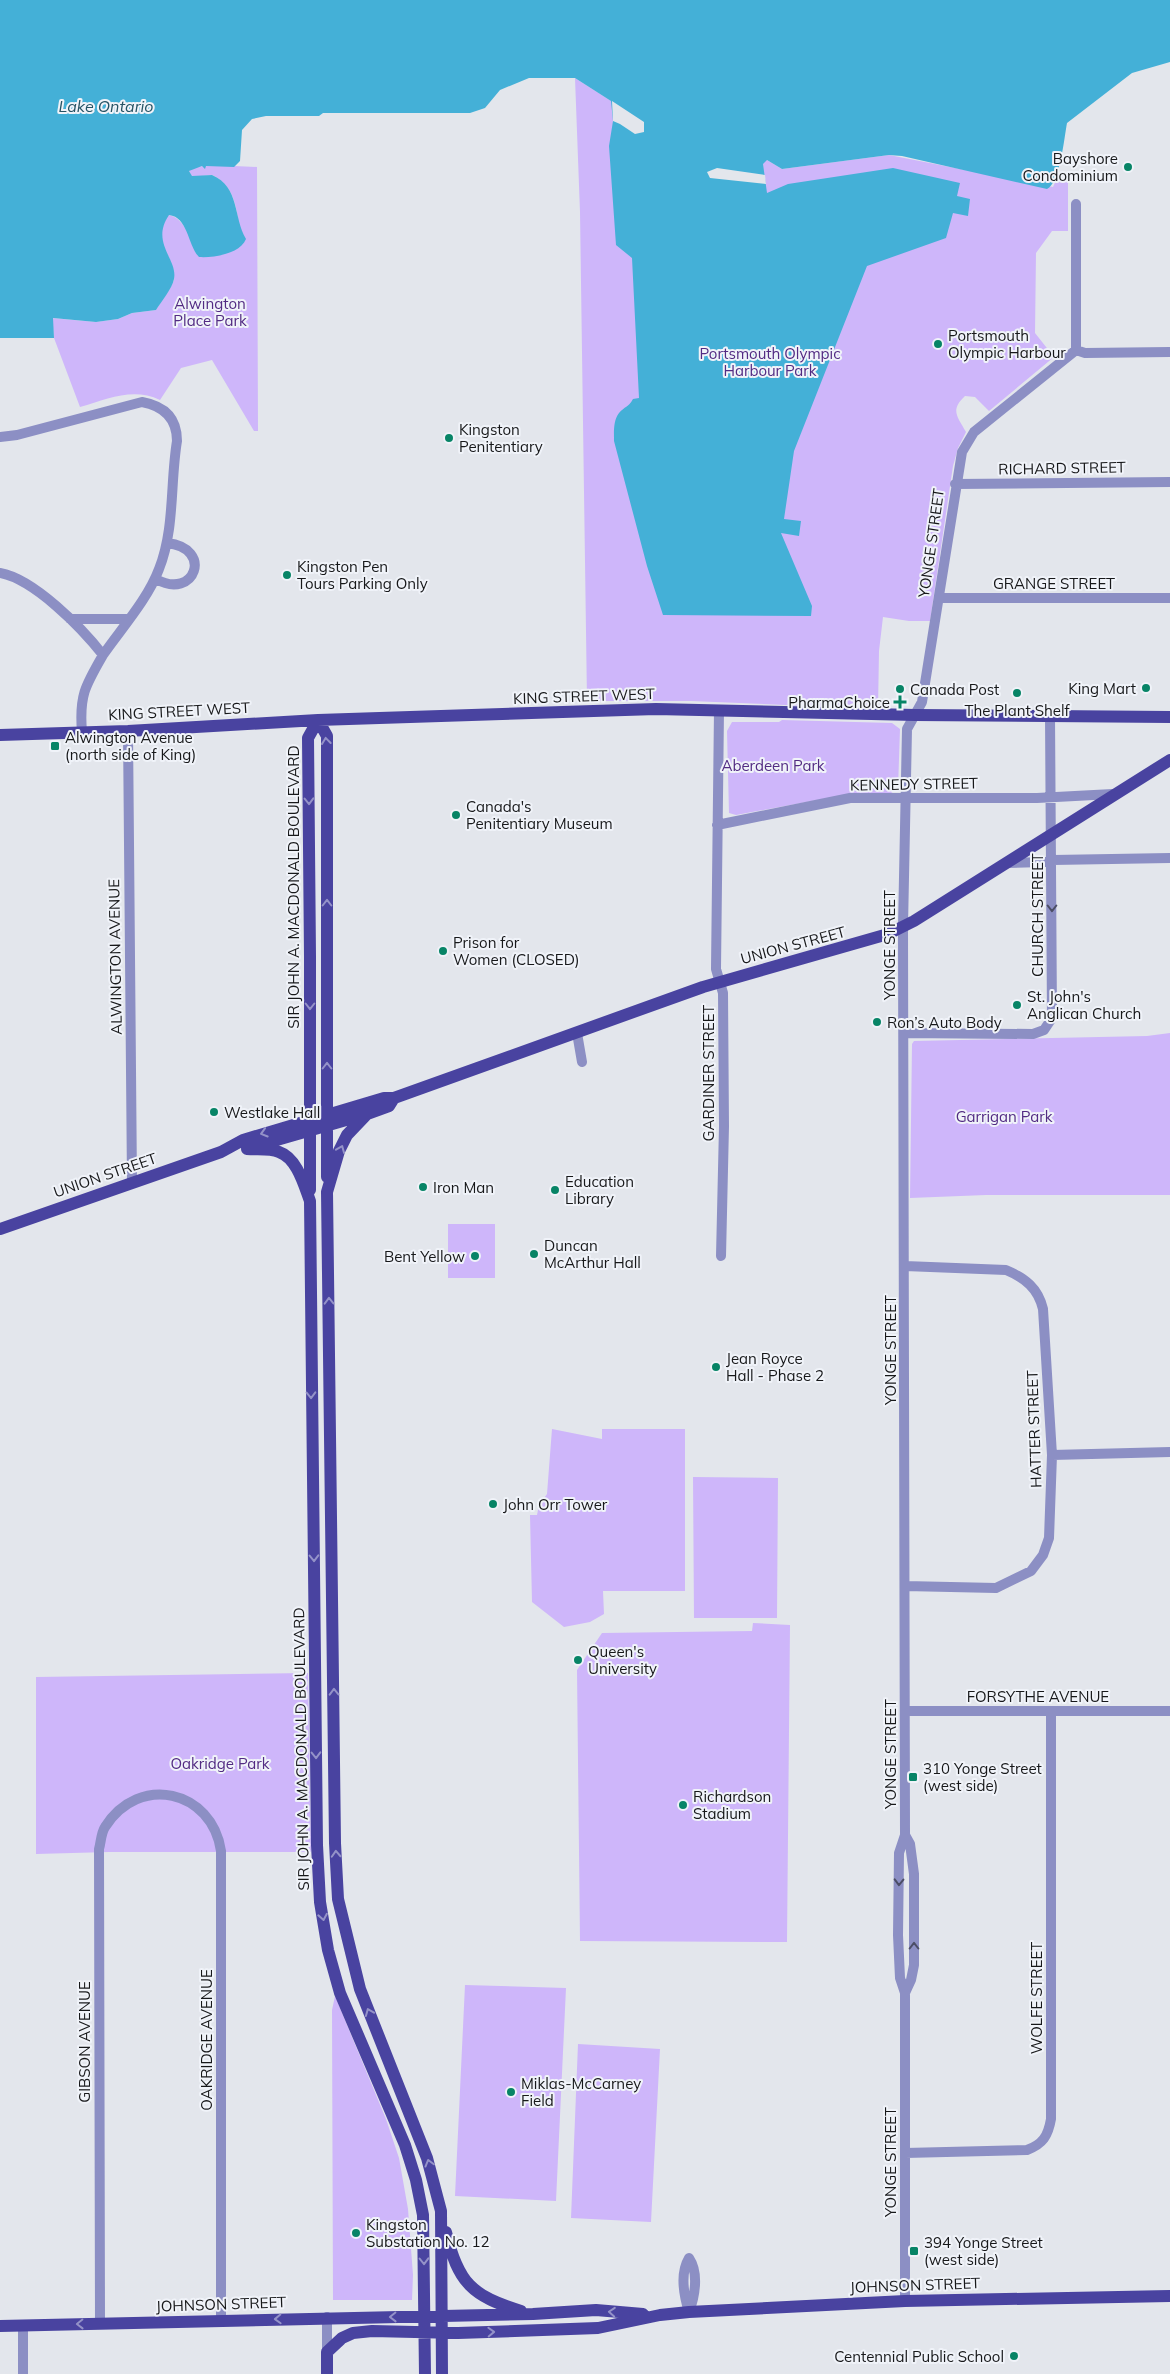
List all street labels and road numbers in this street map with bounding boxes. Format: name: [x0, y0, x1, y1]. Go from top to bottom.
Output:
street label: RICHARD STREET: [998, 457, 1126, 479]
street label: YONGE STREET: [914, 487, 948, 600]
street label: GRANGE STREET: [993, 574, 1115, 593]
street label: KING STREET WEST: [513, 684, 655, 708]
street label: KING STREET WEST: [108, 698, 250, 724]
street label: SIR JOHN A. MACDONALD BOULEVARD: [284, 745, 303, 1029]
street label: KENNEDY STREET: [850, 773, 978, 795]
street label: CHURCH STREET: [1028, 853, 1047, 977]
street label: ALWINGTON AVENUE: [104, 879, 126, 1035]
street label: YONGE STREET: [880, 890, 899, 1001]
street label: UNION STREET: [738, 922, 848, 968]
street label: GARDINER STREET: [699, 1005, 718, 1141]
street label: UNION STREET: [51, 1148, 159, 1202]
street label: YONGE STREET: [881, 1295, 900, 1406]
street label: HATTER STREET: [1022, 1370, 1046, 1488]
street label: SIR JOHN A. MACDONALD BOULEVARD: [289, 1607, 313, 1891]
street label: FORSYTHE AVENUE: [967, 1687, 1109, 1706]
street label: YONGE STREET: [881, 1699, 900, 1810]
street label: WOLFE STREET: [1027, 1942, 1046, 2054]
street label: OAKRIDGE AVENUE: [197, 1969, 216, 2111]
street label: GIBSON AVENUE: [75, 1981, 94, 2103]
street label: YONGE STREET: [881, 2107, 900, 2218]
street label: JOHNSON STREET: [850, 2273, 980, 2297]
street label: JOHNSON STREET: [156, 2292, 286, 2316]

